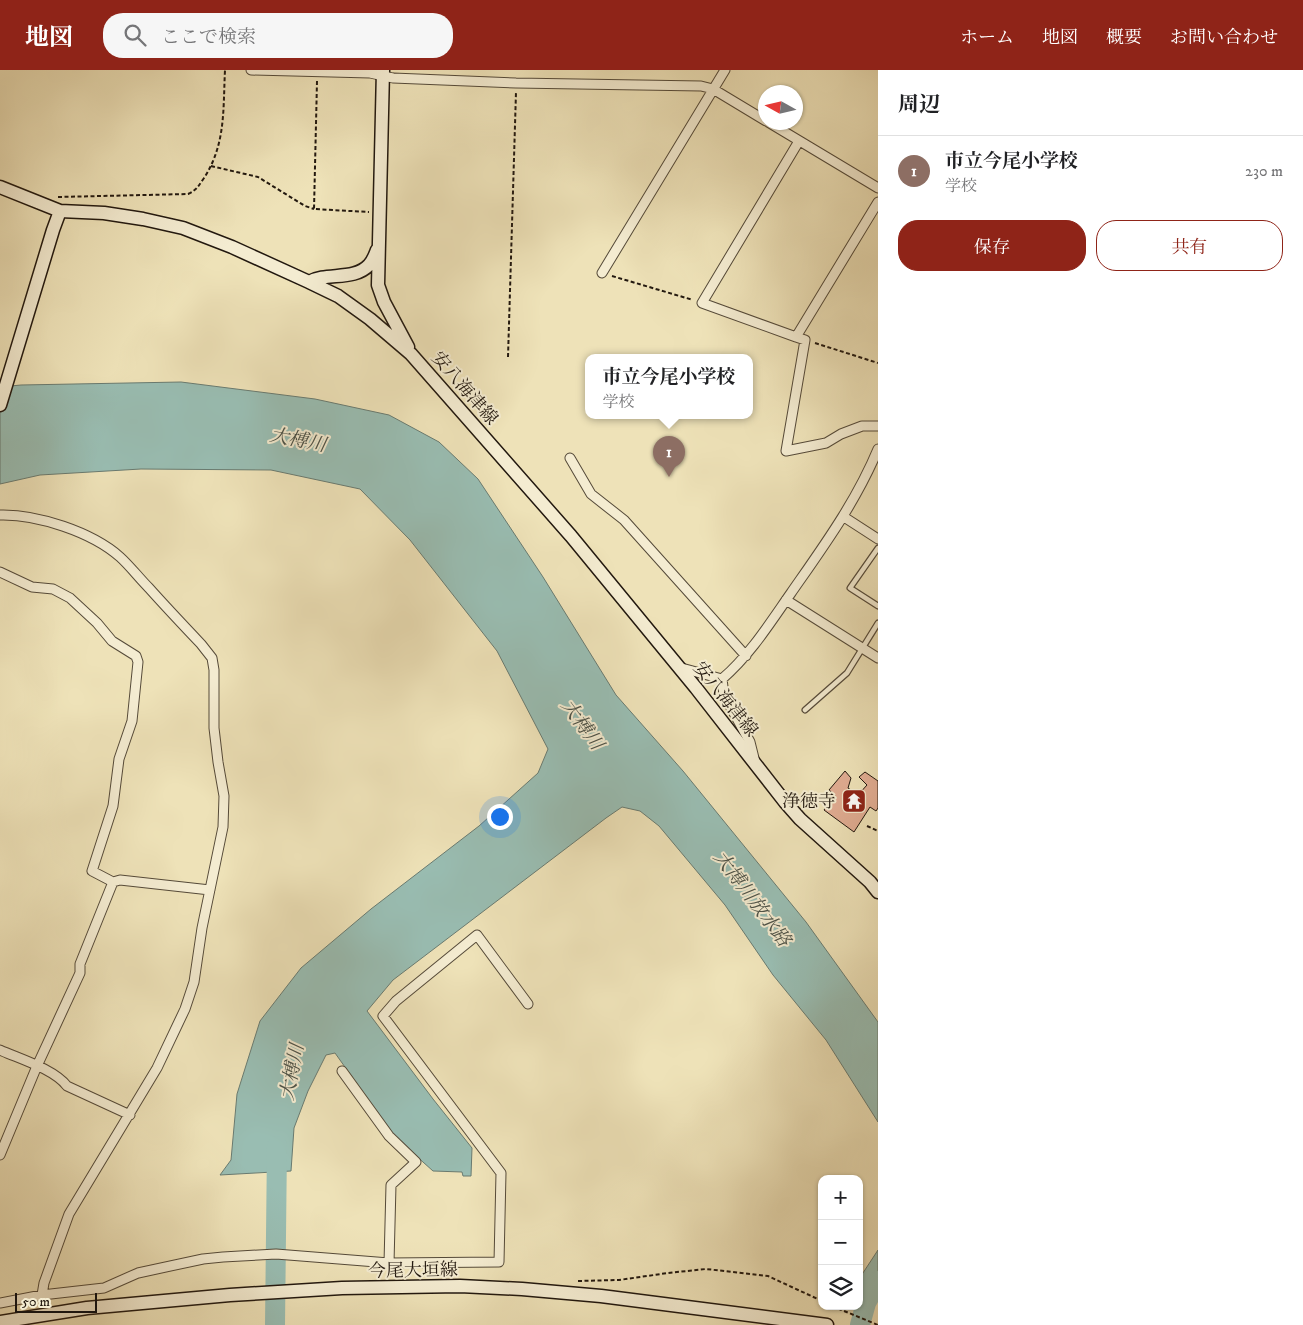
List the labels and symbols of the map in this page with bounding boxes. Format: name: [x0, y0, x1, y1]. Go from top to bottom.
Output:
north arrow: [758, 85, 803, 130]
street label: 安八海津線: [426, 347, 502, 430]
water label: 大榑川: [268, 424, 330, 458]
pin: 1: [653, 436, 685, 477]
street label: 安八海津線: [688, 658, 762, 742]
water label: 大榑川: [556, 695, 609, 756]
temple icon: 浄徳寺: [841, 788, 867, 814]
place label: 浄徳寺: [782, 791, 836, 813]
your location: [487, 804, 513, 830]
water label: 大博川放水路: [708, 846, 796, 953]
water label: 大榑川: [276, 1040, 310, 1102]
street label: 今尾大垣線: [368, 1259, 458, 1283]
scale bar: [15, 1290, 98, 1313]

